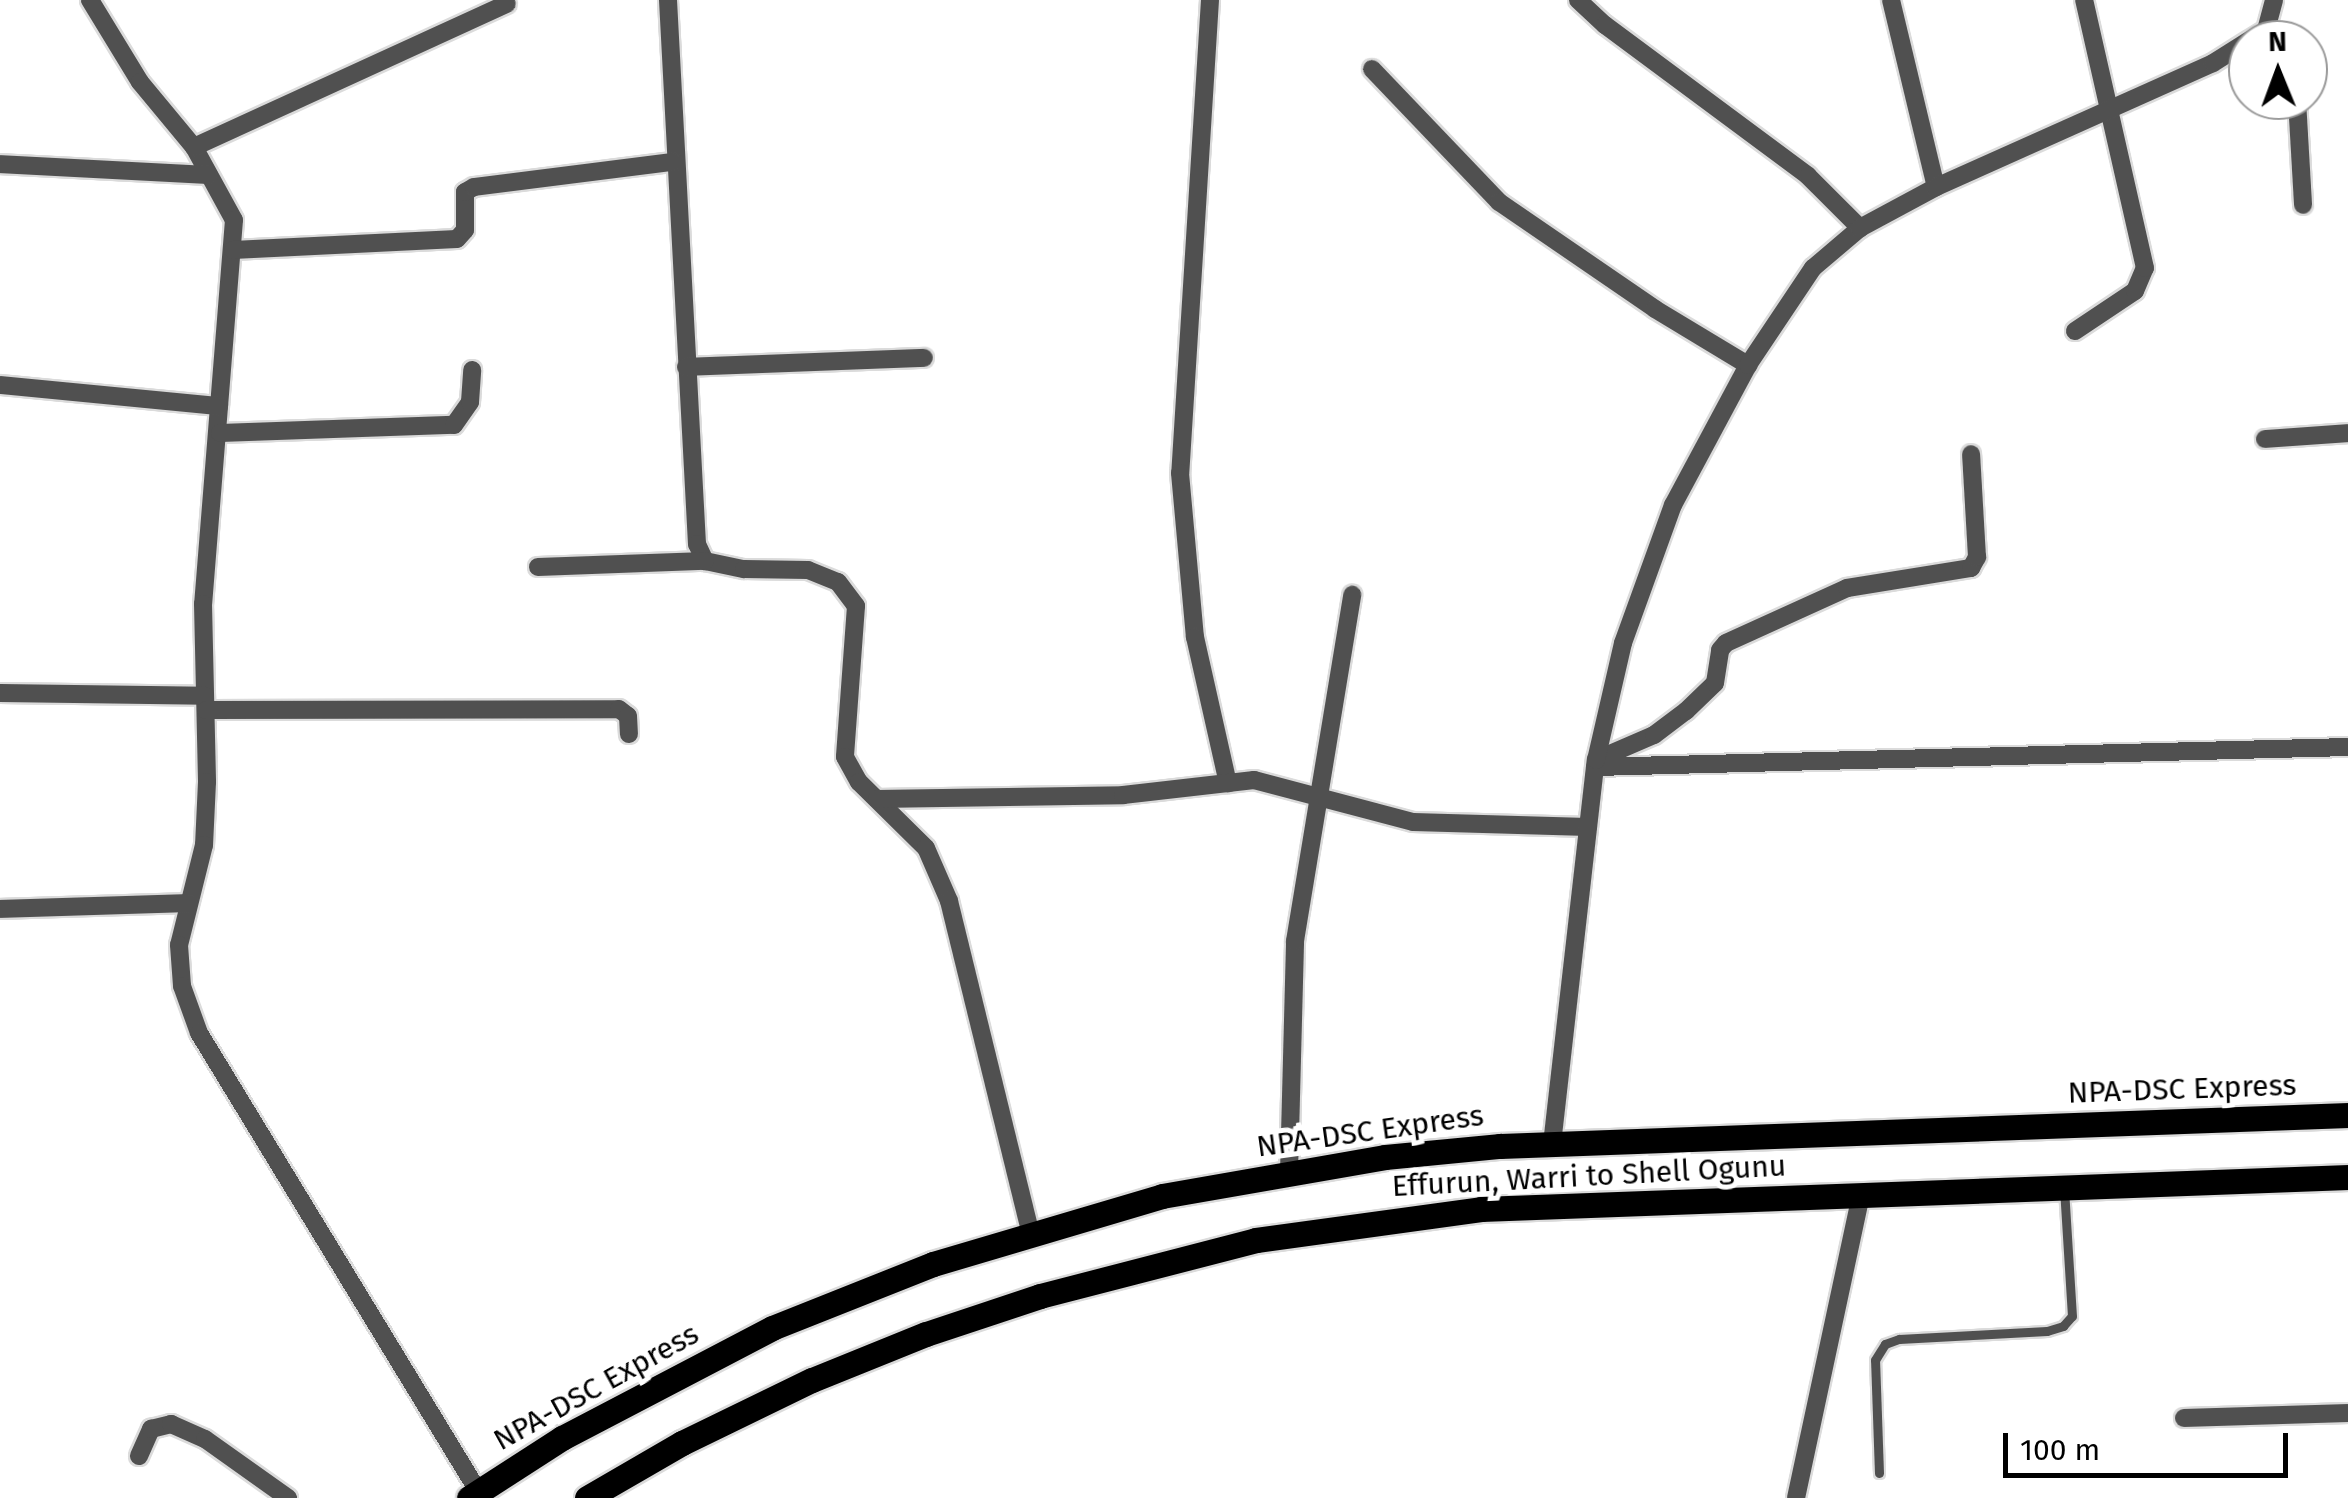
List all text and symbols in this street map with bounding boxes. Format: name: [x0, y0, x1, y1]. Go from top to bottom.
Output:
north arrow: [2228, 20, 2328, 120]
text: N: [2268, 25, 2287, 58]
street label: NPA-DSC Express: [2067, 1067, 2297, 1111]
street label: NPA-DSC Express: [1254, 1097, 1486, 1165]
street label: Effurun, Warri to Shell Ogunu: [1391, 1148, 1787, 1204]
street label: NPA-DSC Express: [487, 1316, 705, 1458]
scale bar: [2008, 1413, 2293, 1475]
text: 100 m: [2020, 1432, 2100, 1468]

